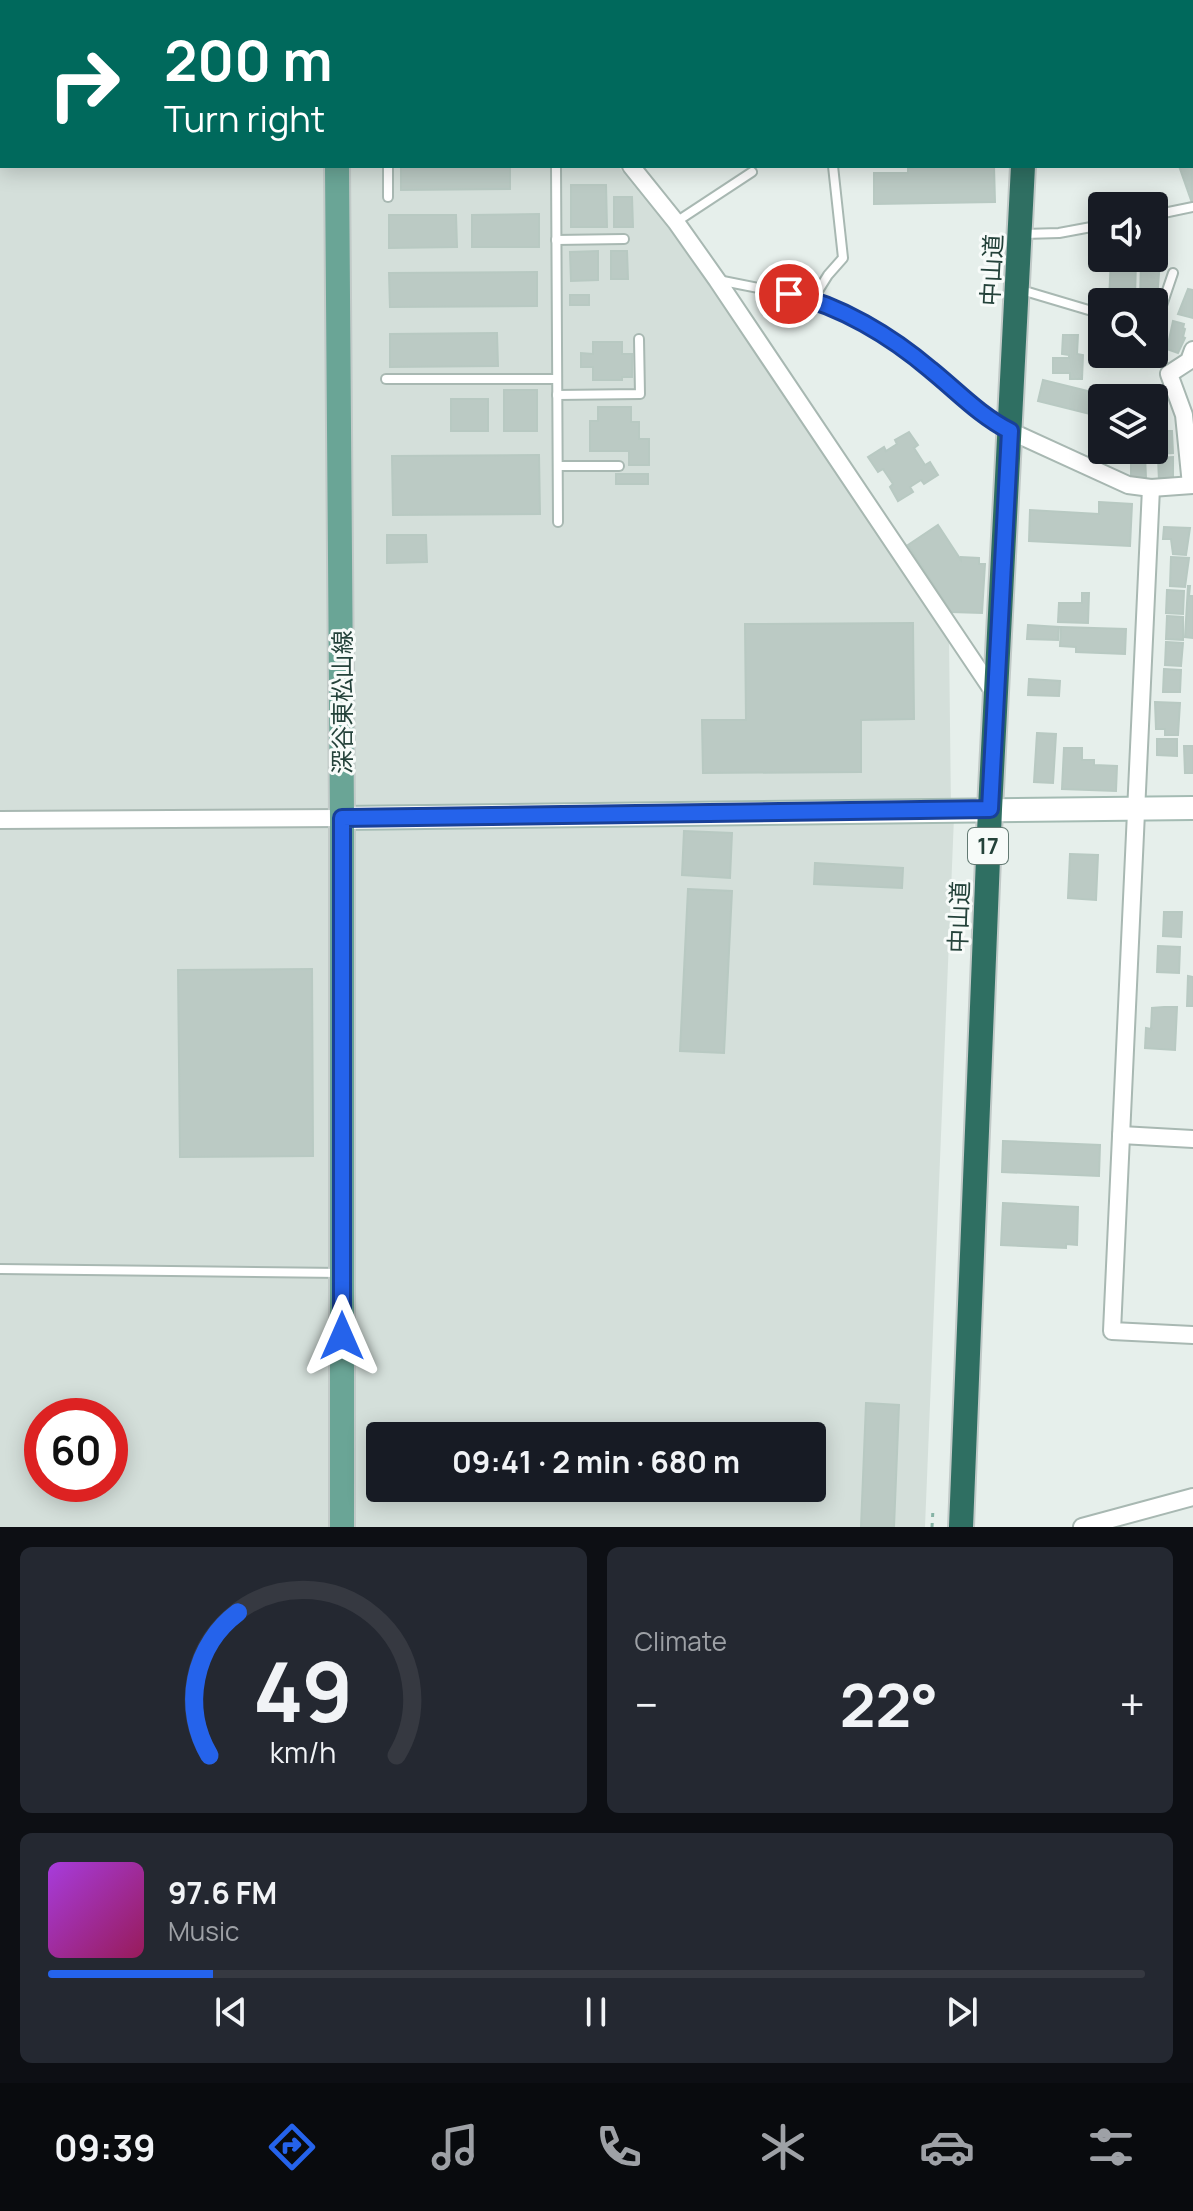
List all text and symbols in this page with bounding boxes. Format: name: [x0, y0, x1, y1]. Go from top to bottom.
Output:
text: 200 m: [164, 21, 333, 98]
icon: right: [32, 32, 136, 136]
text: Turn right: [164, 94, 325, 143]
map controls: [1088, 192, 1168, 464]
button: sound: [1088, 192, 1168, 272]
street label: 中山道: [973, 233, 1009, 307]
pin: [755, 260, 823, 328]
icon: arrive: [767, 272, 811, 316]
button: search: [1088, 288, 1168, 368]
button: layers: [1088, 384, 1168, 464]
street label: 深谷東松山線: [325, 630, 358, 774]
road number: 17: [968, 828, 1008, 864]
street label: 中山道: [940, 880, 976, 954]
position arrow: [300, 1294, 384, 1378]
speed limit sign: 60: [24, 1398, 128, 1502]
text: 09:41 · 2 min · 680 m: [452, 1441, 740, 1482]
text: Climate: [635, 1623, 727, 1659]
text: 49: [253, 1633, 353, 1747]
text: 22°: [840, 1663, 938, 1745]
text: −: [635, 1674, 658, 1734]
text: +: [1120, 1674, 1145, 1734]
text: km/h: [270, 1733, 336, 1772]
text: 97.6 FM: [168, 1872, 277, 1913]
text: Music: [168, 1913, 239, 1949]
icon: previous: [209, 1990, 253, 2034]
icon: pause: [574, 1990, 618, 2034]
icon: next: [940, 1990, 984, 2034]
icon: directions: [264, 2119, 320, 2175]
icon: music: [427, 2119, 483, 2175]
icon: phone: [591, 2119, 647, 2175]
icon: climate: [755, 2119, 811, 2175]
icon: car: [919, 2119, 975, 2175]
icon: filters: [1083, 2119, 1139, 2175]
text: 09:39: [54, 2123, 156, 2172]

